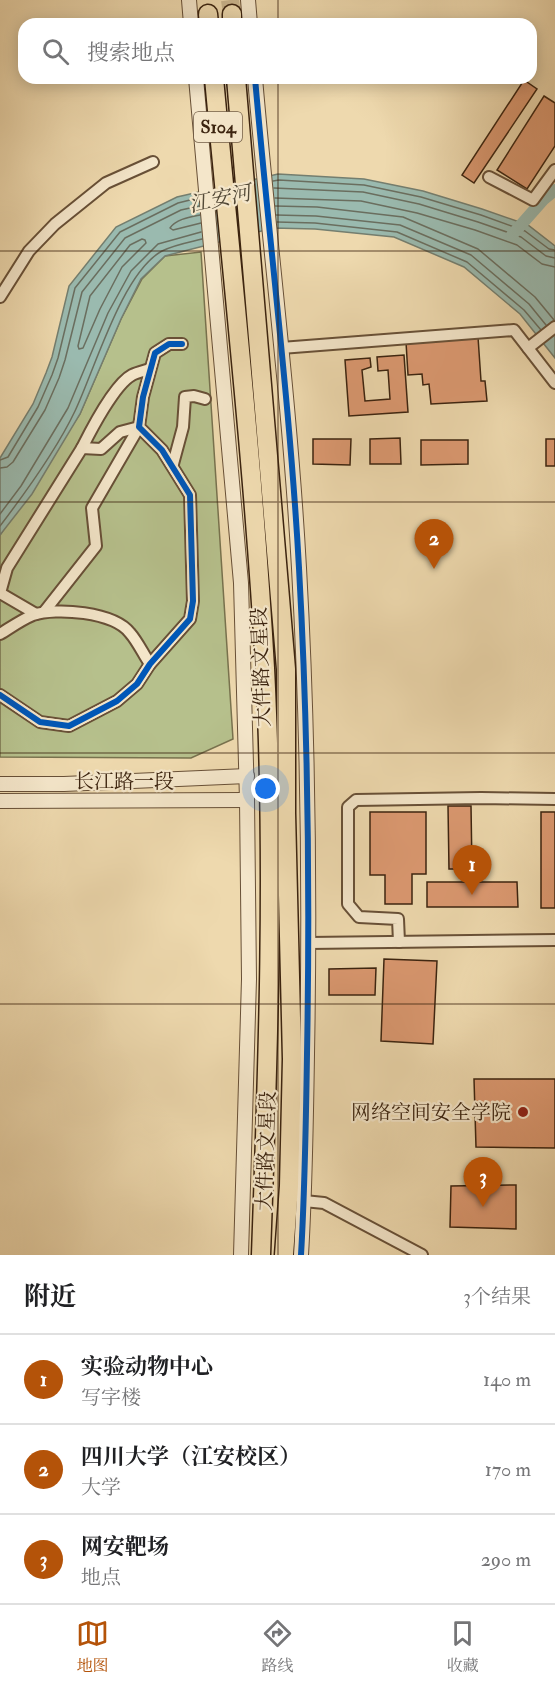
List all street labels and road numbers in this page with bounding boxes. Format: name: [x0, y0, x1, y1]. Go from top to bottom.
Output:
road number: S104: [194, 112, 242, 142]
street label: 大件路文星段: [246, 607, 276, 727]
street label: 长江路一段: [74, 769, 174, 794]
street label: 大件路文星段: [251, 1091, 281, 1211]

